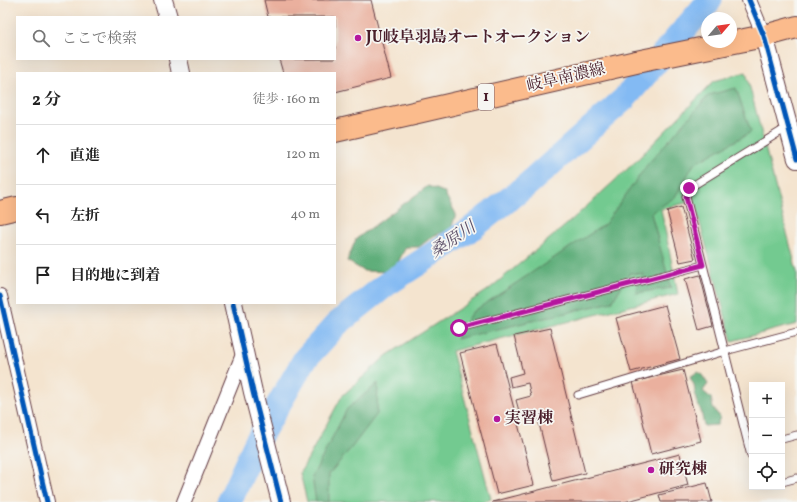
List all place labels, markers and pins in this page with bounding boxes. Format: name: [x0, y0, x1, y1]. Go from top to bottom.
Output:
place label: JU岐阜羽島オートオークション: [365, 27, 590, 49]
marker: JU岐阜羽島オートオークション: [353, 33, 363, 43]
place label: 実習棟: [505, 408, 553, 430]
marker: 実習棟: [492, 414, 502, 424]
place label: 研究棟: [659, 459, 707, 481]
marker: 研究棟: [646, 465, 656, 475]

